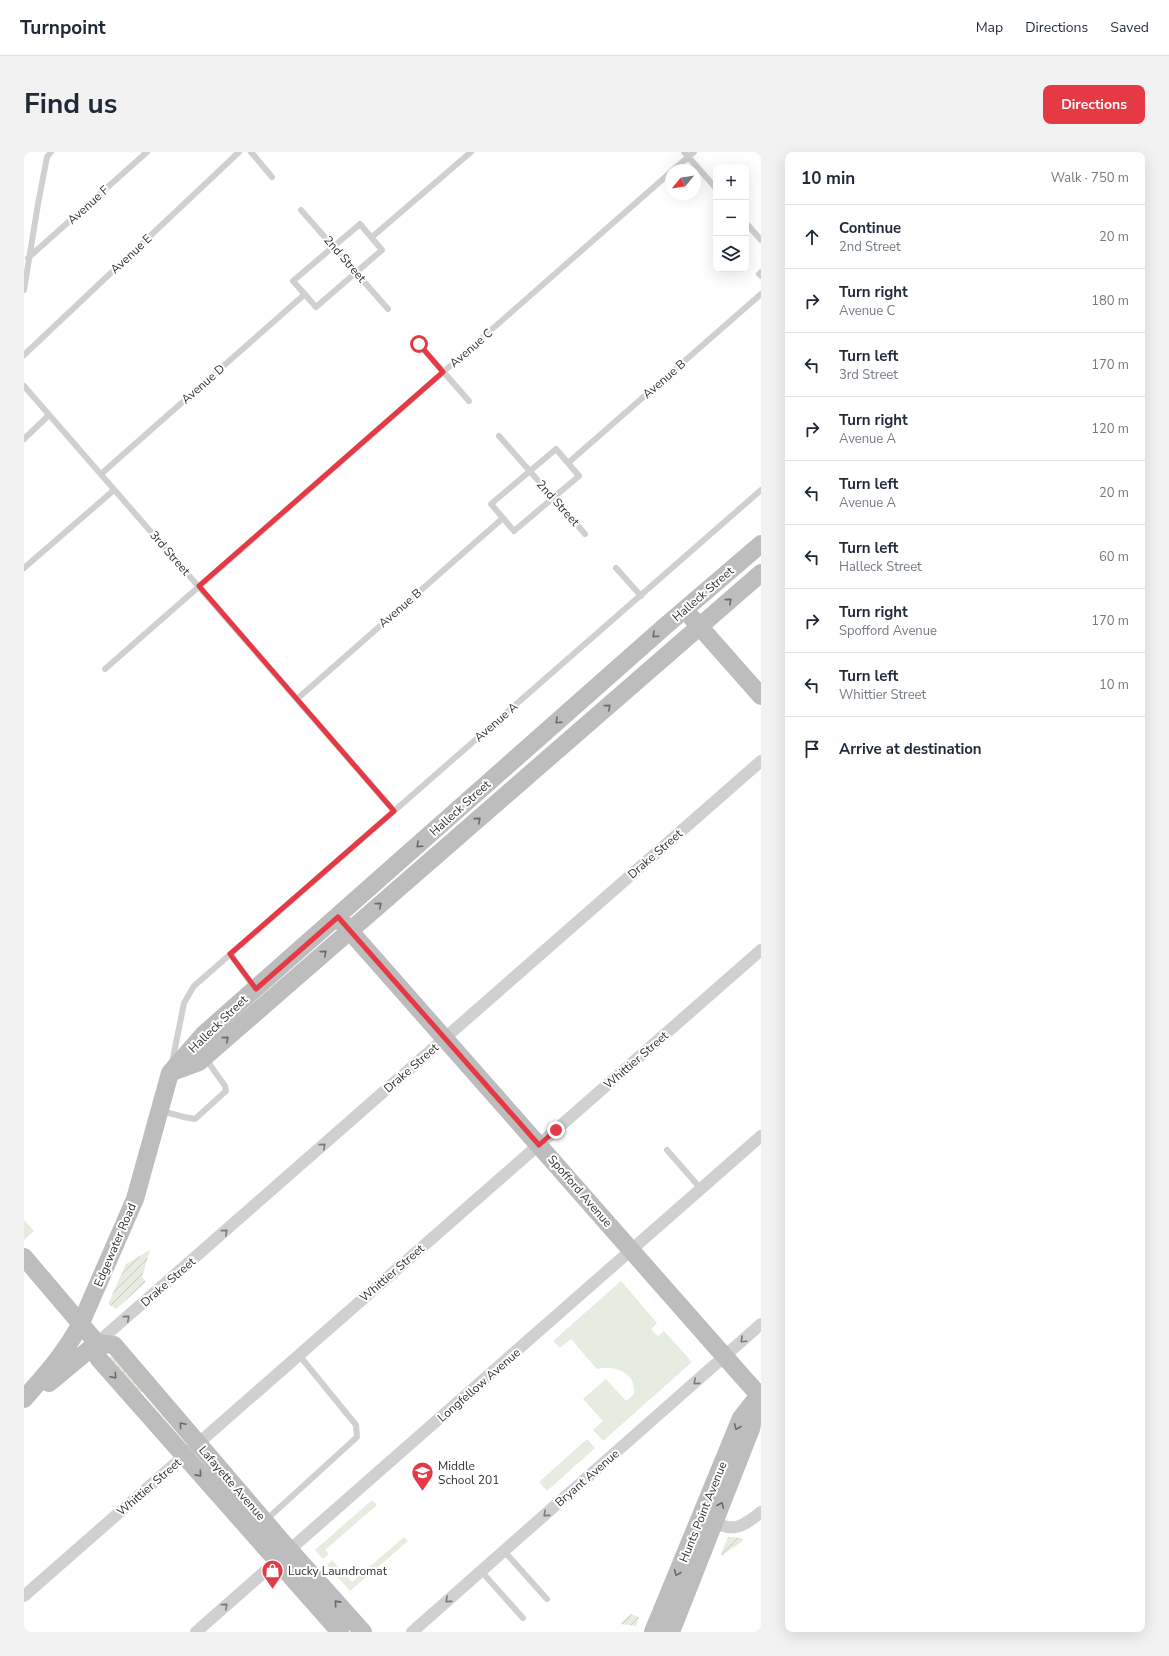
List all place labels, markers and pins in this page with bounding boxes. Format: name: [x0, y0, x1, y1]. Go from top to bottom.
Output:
place label: Middle School 201: [438, 1458, 499, 1488]
school or university icon: Middle School 201: [409, 1460, 435, 1493]
shop icon: Lucky Laundromat: [259, 1558, 285, 1591]
place label: Lucky Laundromat: [288, 1563, 388, 1579]

